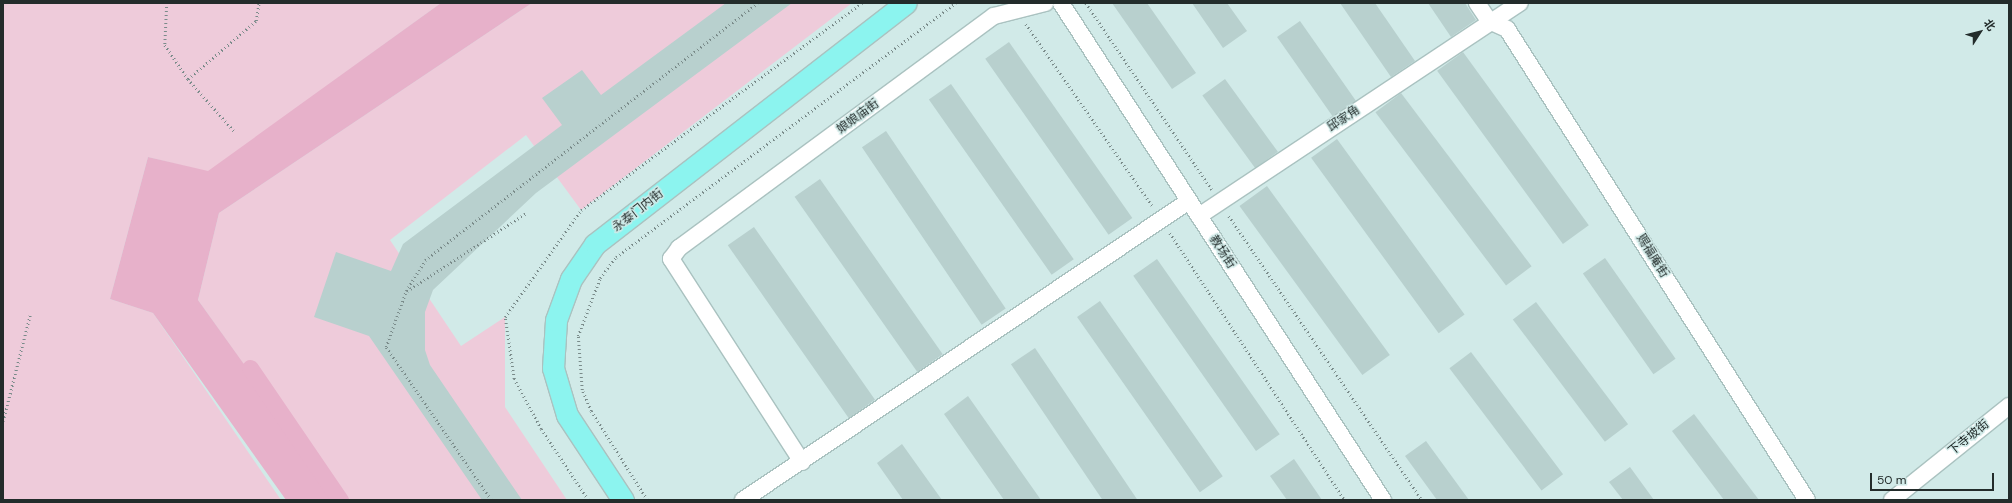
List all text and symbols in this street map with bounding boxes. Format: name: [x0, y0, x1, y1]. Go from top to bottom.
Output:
north arrow: [1960, 12, 2000, 52]
text: 北: [1981, 16, 1999, 34]
street label: 娘娘庙街: [834, 97, 882, 137]
street label: 邱家角: [1325, 103, 1363, 135]
street label: 永泰门内街: [610, 187, 666, 235]
street label: 赐福庵街: [1633, 232, 1671, 280]
street label: 教场街: [1206, 233, 1238, 271]
street label: 下寺坡街: [1946, 417, 1992, 459]
scale bar: [1872, 465, 1996, 491]
text: 50 m: [1877, 472, 1906, 488]

